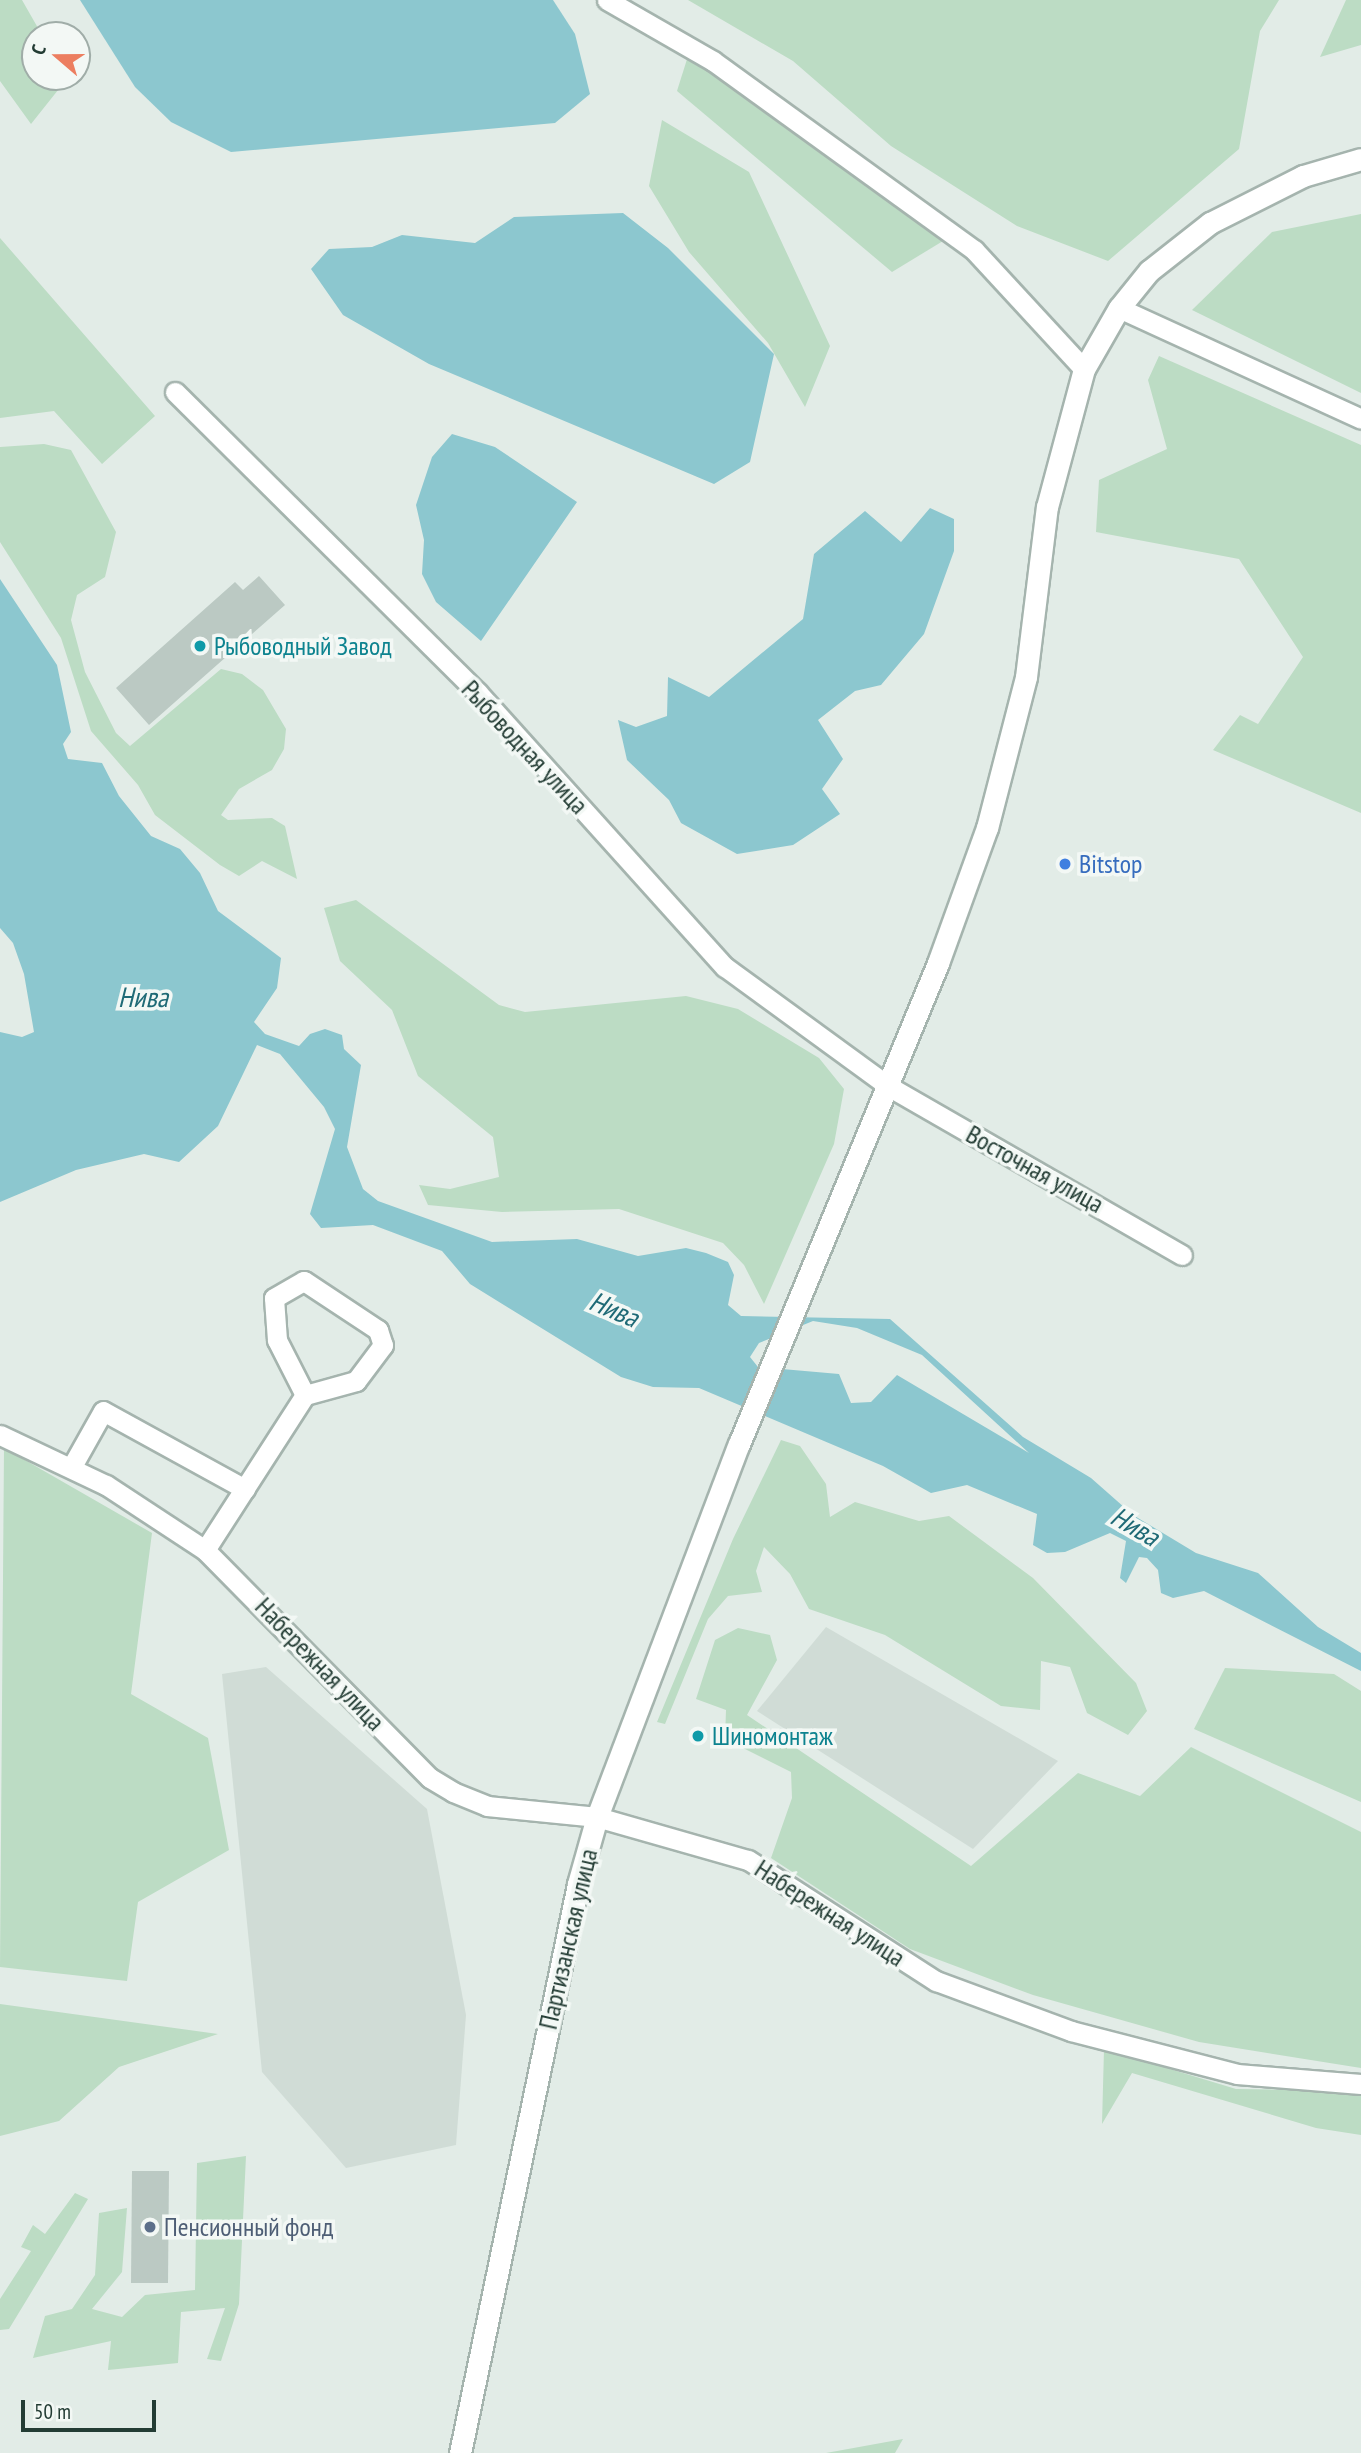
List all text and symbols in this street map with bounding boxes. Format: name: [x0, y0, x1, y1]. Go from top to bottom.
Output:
north arrow: [21, 21, 91, 91]
text: С: [25, 41, 51, 58]
place label: Рыбоводный Завод: [214, 630, 392, 662]
marker: Рыбоводный Завод: [192, 638, 208, 654]
street label: Рыбоводная улица: [455, 674, 595, 820]
place label: Bitstop: [1079, 848, 1142, 880]
marker: Bitstop: [1057, 856, 1073, 872]
water label: Нива: [118, 980, 168, 1014]
street label: Восточная улица: [961, 1118, 1109, 1220]
water label: Нива: [585, 1284, 643, 1334]
water label: Нива: [1105, 1499, 1165, 1553]
street label: Набережная улица: [249, 1591, 391, 1737]
place label: Шиномонтаж: [712, 1720, 833, 1752]
marker: Шиномонтаж: [690, 1728, 706, 1744]
street label: Партизанская улица: [532, 1846, 604, 2032]
street label: Набережная улица: [749, 1853, 911, 1973]
place label: Пенсионный фонд: [164, 2211, 333, 2243]
marker: Пенсионный фонд: [142, 2219, 158, 2235]
scale bar: [24, 2386, 159, 2430]
text: 50 m: [34, 2398, 71, 2425]

